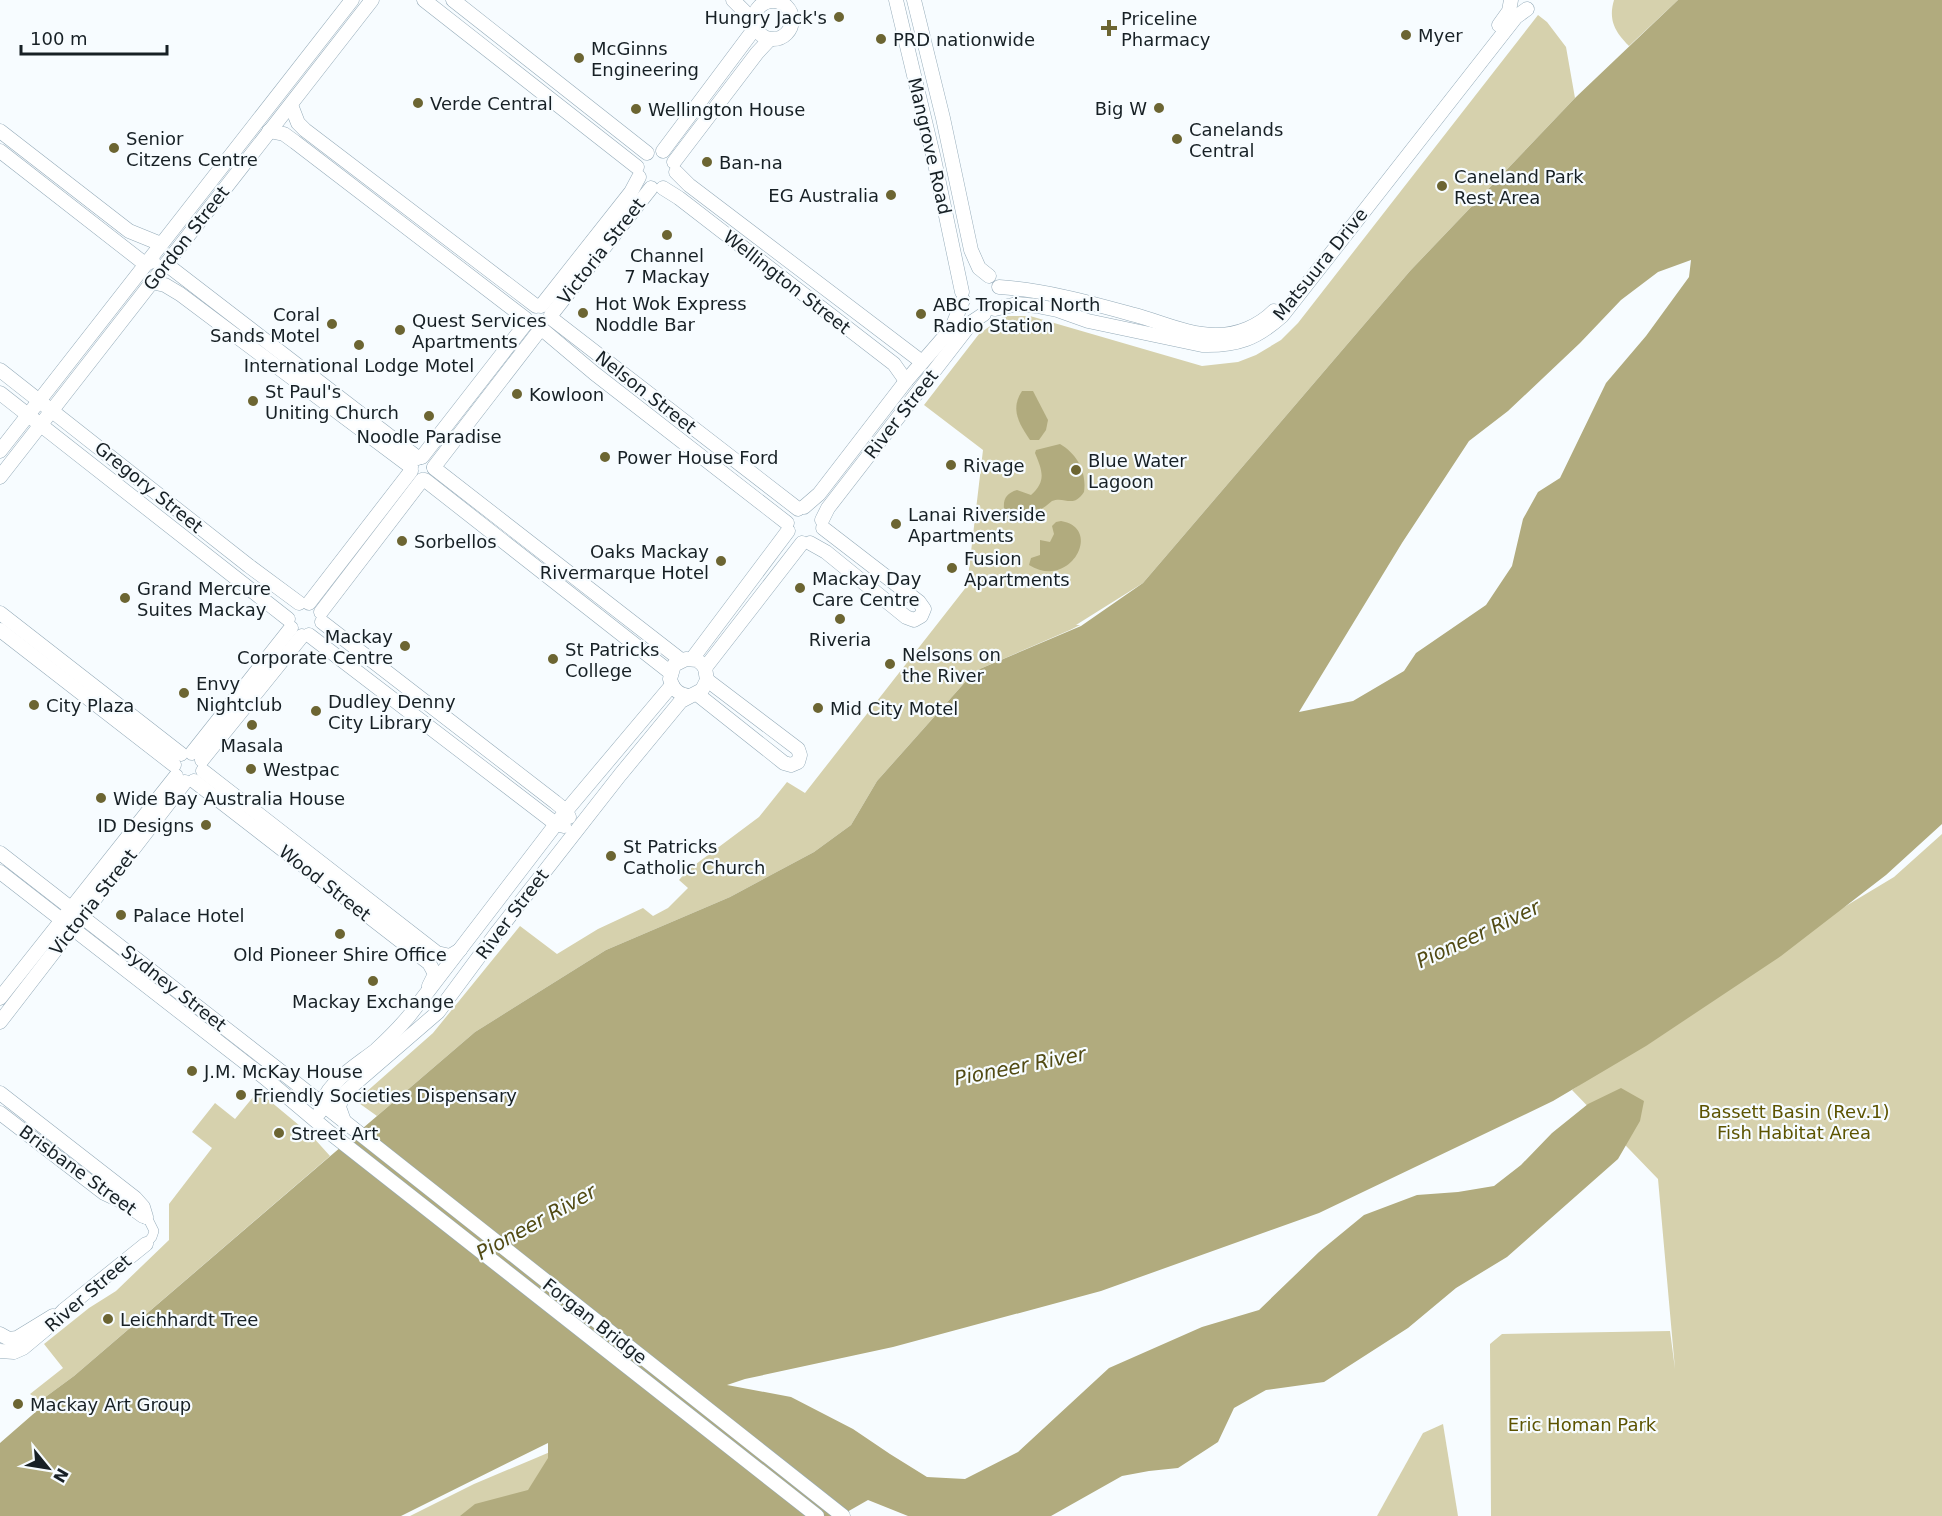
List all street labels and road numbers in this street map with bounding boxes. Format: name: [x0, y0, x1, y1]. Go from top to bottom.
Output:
street label: Mangrove Road: [904, 75, 956, 217]
street label: Gordon Street: [139, 182, 233, 294]
street label: Victoria Street: [553, 194, 649, 308]
street label: Matsuura Drive: [1268, 204, 1372, 324]
street label: Wellington Street: [719, 226, 855, 338]
street label: Nelson Street: [592, 346, 700, 438]
street label: River Street: [860, 365, 942, 463]
street label: Gregory Street: [91, 437, 207, 537]
street label: Wood Street: [275, 841, 375, 925]
street label: Victoria Street: [45, 845, 141, 959]
street label: River Street: [471, 865, 553, 963]
street label: Sydney Street: [117, 941, 231, 1035]
street label: Brisbane Street: [15, 1121, 141, 1219]
street label: River Street: [41, 1250, 135, 1336]
street label: Forgan Bridge: [539, 1274, 651, 1368]

